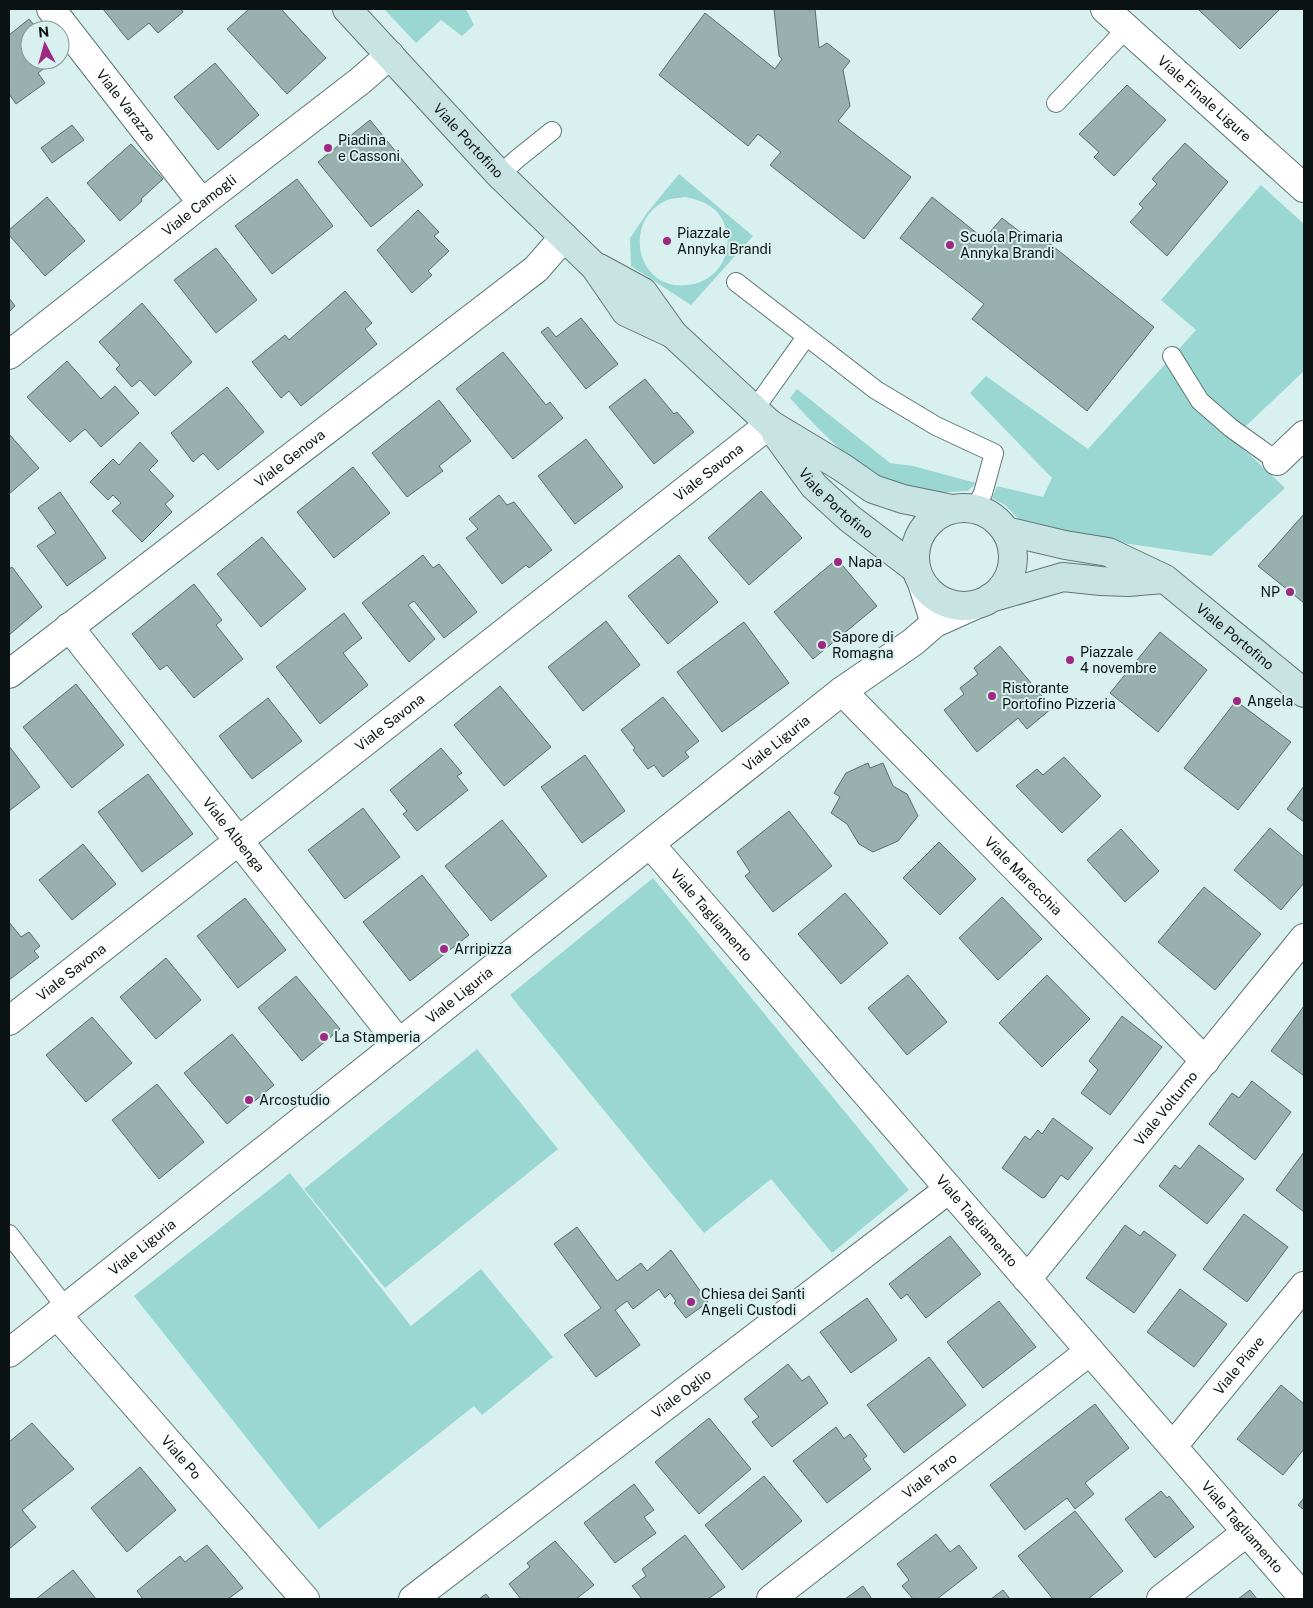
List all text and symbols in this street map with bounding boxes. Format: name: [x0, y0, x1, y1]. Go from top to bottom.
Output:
north arrow: [20, 20, 70, 70]
text: N: [37, 24, 50, 41]
street label: Viale Finale Ligure: [1155, 52, 1255, 145]
street label: Viale Varazze: [93, 66, 159, 144]
street label: Viale Portofino: [430, 100, 507, 181]
place label: Piadina e Cassoni: [338, 132, 400, 164]
marker: Piadina e Cassoni: [322, 142, 334, 154]
street label: Viale Camogli: [159, 172, 239, 239]
place label: Piazzale Annyka Brandi: [677, 225, 772, 257]
place label: Scuola Primaria Annyka Brandi: [960, 229, 1063, 261]
marker: Piazzale Annyka Brandi: [661, 235, 673, 247]
marker: Scuola Primaria Annyka Brandi: [944, 239, 956, 251]
street label: Viale Genova: [251, 426, 328, 490]
street label: Viale Savona: [671, 440, 746, 504]
street label: Viale Portofino: [796, 465, 876, 541]
place label: Napa: [848, 554, 882, 570]
marker: Napa: [832, 556, 844, 568]
place label: NP: [1261, 584, 1280, 600]
marker: NP: [1284, 586, 1296, 598]
street label: Viale Portofino: [1193, 600, 1277, 673]
place label: Sapore di Romagna: [832, 629, 894, 661]
marker: Sapore di Romagna: [816, 639, 828, 651]
place label: Piazzale 4 novembre: [1080, 644, 1157, 676]
marker: Piazzale 4 novembre: [1064, 654, 1076, 666]
place label: Ristorante Portofino Pizzeria: [1002, 680, 1116, 712]
street label: Viale Savona: [352, 690, 428, 754]
marker: Ristorante Portofino Pizzeria: [986, 690, 998, 702]
place label: Angela: [1247, 693, 1293, 709]
marker: Angela: [1231, 695, 1243, 707]
street label: Viale Liguria: [740, 712, 813, 775]
street label: Viale Albenga: [199, 794, 268, 875]
street label: Viale Marecchia: [981, 833, 1065, 918]
street label: Viale Tagliamento: [667, 866, 756, 964]
street label: Viale Savona: [33, 940, 109, 1004]
place label: Arripizza: [454, 941, 512, 957]
marker: Arripizza: [438, 943, 450, 955]
street label: Viale Liguria: [423, 964, 496, 1027]
place label: La Stamperia: [334, 1029, 420, 1045]
marker: La Stamperia: [318, 1031, 330, 1043]
street label: Viale Volturno: [1131, 1068, 1201, 1149]
place label: Arcostudio: [259, 1092, 330, 1108]
marker: Arcostudio: [243, 1094, 255, 1106]
street label: Viale Tagliamento: [933, 1172, 1021, 1270]
street label: Viale Liguria: [105, 1216, 179, 1279]
place label: Chiesa dei Santi Angeli Custodi: [701, 1286, 805, 1318]
marker: Chiesa dei Santi Angeli Custodi: [685, 1296, 697, 1308]
street label: Viale Piave: [1210, 1333, 1267, 1398]
street label: Viale Oglio: [649, 1366, 714, 1421]
street label: Viale Po: [158, 1432, 205, 1482]
street label: Viale Taro: [899, 1450, 960, 1502]
street label: Viale Tagliamento: [1198, 1478, 1286, 1576]

